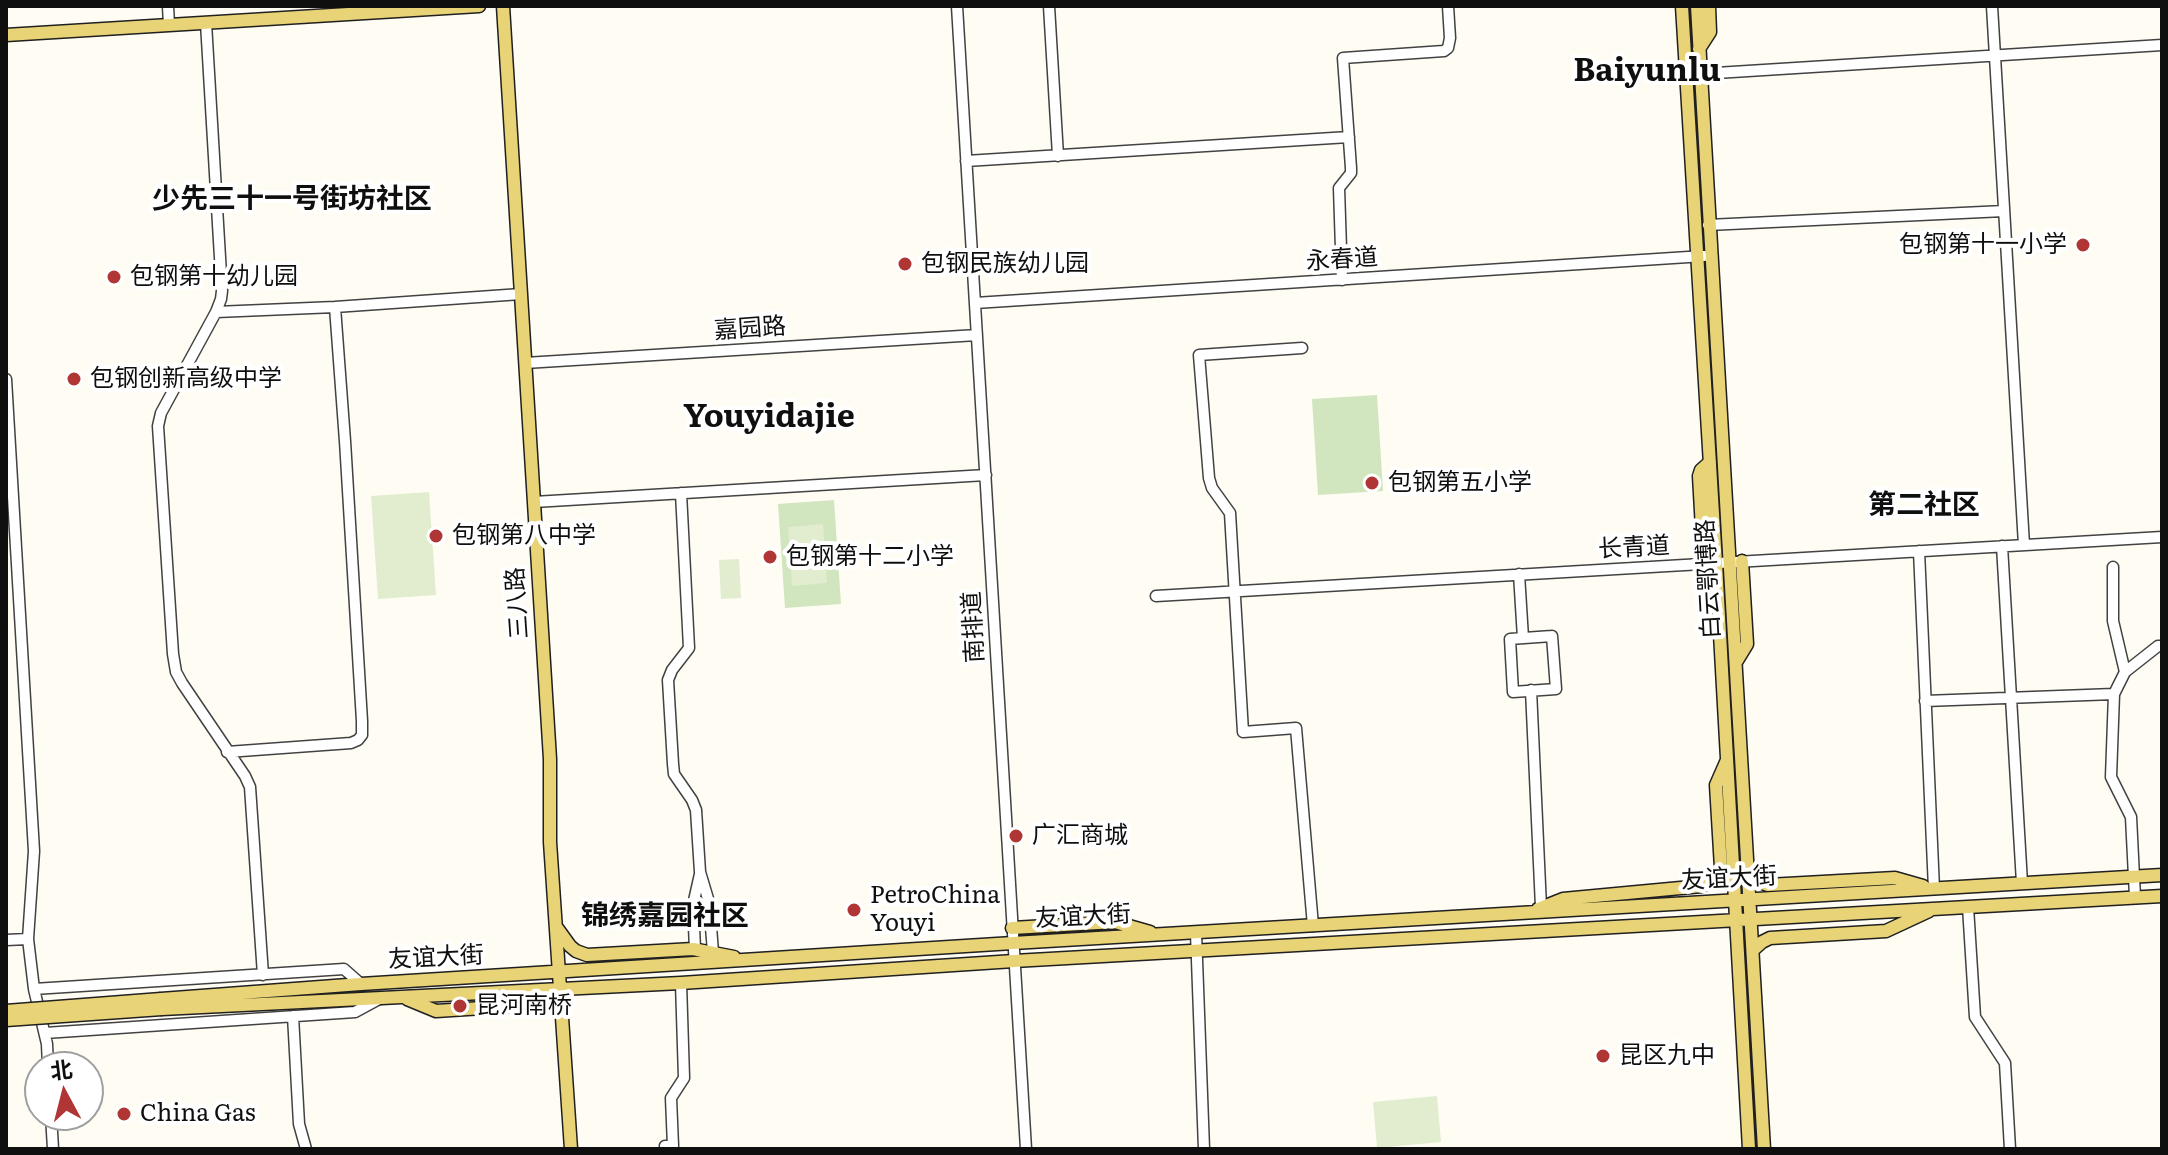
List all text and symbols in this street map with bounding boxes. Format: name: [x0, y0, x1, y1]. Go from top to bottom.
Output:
district label: Baiyunlu: [1573, 53, 1721, 91]
district label: 少先三十一号街坊社区: [152, 183, 432, 217]
place label: 包钢第十一小学: [1899, 231, 2067, 259]
marker: 包钢第十一小学: [2074, 236, 2092, 254]
street label: 永春道: [1305, 243, 1379, 277]
place label: 包钢民族幼儿园: [921, 250, 1089, 278]
marker: 包钢民族幼儿园: [896, 255, 914, 273]
place label: 包钢第十幼儿园: [130, 263, 298, 291]
marker: 包钢第十幼儿园: [105, 268, 123, 286]
street label: 嘉园路: [713, 312, 787, 346]
place label: 包钢创新高级中学: [90, 365, 282, 393]
marker: 包钢创新高级中学: [65, 370, 83, 388]
district label: Youyidajie: [683, 399, 855, 437]
place label: 包钢第五小学: [1388, 469, 1532, 497]
marker: 包钢第五小学: [1363, 474, 1381, 492]
district label: 第二社区: [1868, 489, 1980, 523]
street label: 白云鄂博路: [1691, 518, 1727, 640]
place label: 包钢第八中学: [452, 522, 596, 550]
marker: 包钢第八中学: [427, 527, 445, 545]
street label: 长青道: [1597, 532, 1671, 564]
place label: 包钢第十二小学: [786, 543, 954, 571]
marker: 包钢第十二小学: [761, 548, 779, 566]
street label: 三八路: [501, 566, 535, 640]
street label: 南排道: [958, 590, 990, 664]
place label: 广汇商城: [1032, 822, 1128, 850]
marker: 广汇商城: [1007, 827, 1025, 845]
street label: 友谊大街: [1680, 862, 1778, 896]
place label: PetroChina Youyi: [870, 882, 1000, 938]
district label: 锦绣嘉园社区: [581, 900, 749, 934]
street label: 友谊大街: [1034, 900, 1132, 934]
marker: PetroChina Youyi: [845, 901, 863, 919]
street label: 友谊大街: [387, 941, 485, 975]
place label: 昆河南桥: [476, 992, 572, 1020]
marker: 昆河南桥: [451, 997, 469, 1015]
place label: 昆区九中: [1619, 1042, 1715, 1070]
marker: 昆区九中: [1594, 1047, 1612, 1065]
north arrow: [24, 1051, 104, 1131]
text: 北: [48, 1051, 74, 1086]
place label: China Gas: [140, 1100, 256, 1128]
marker: China Gas: [115, 1105, 133, 1123]

